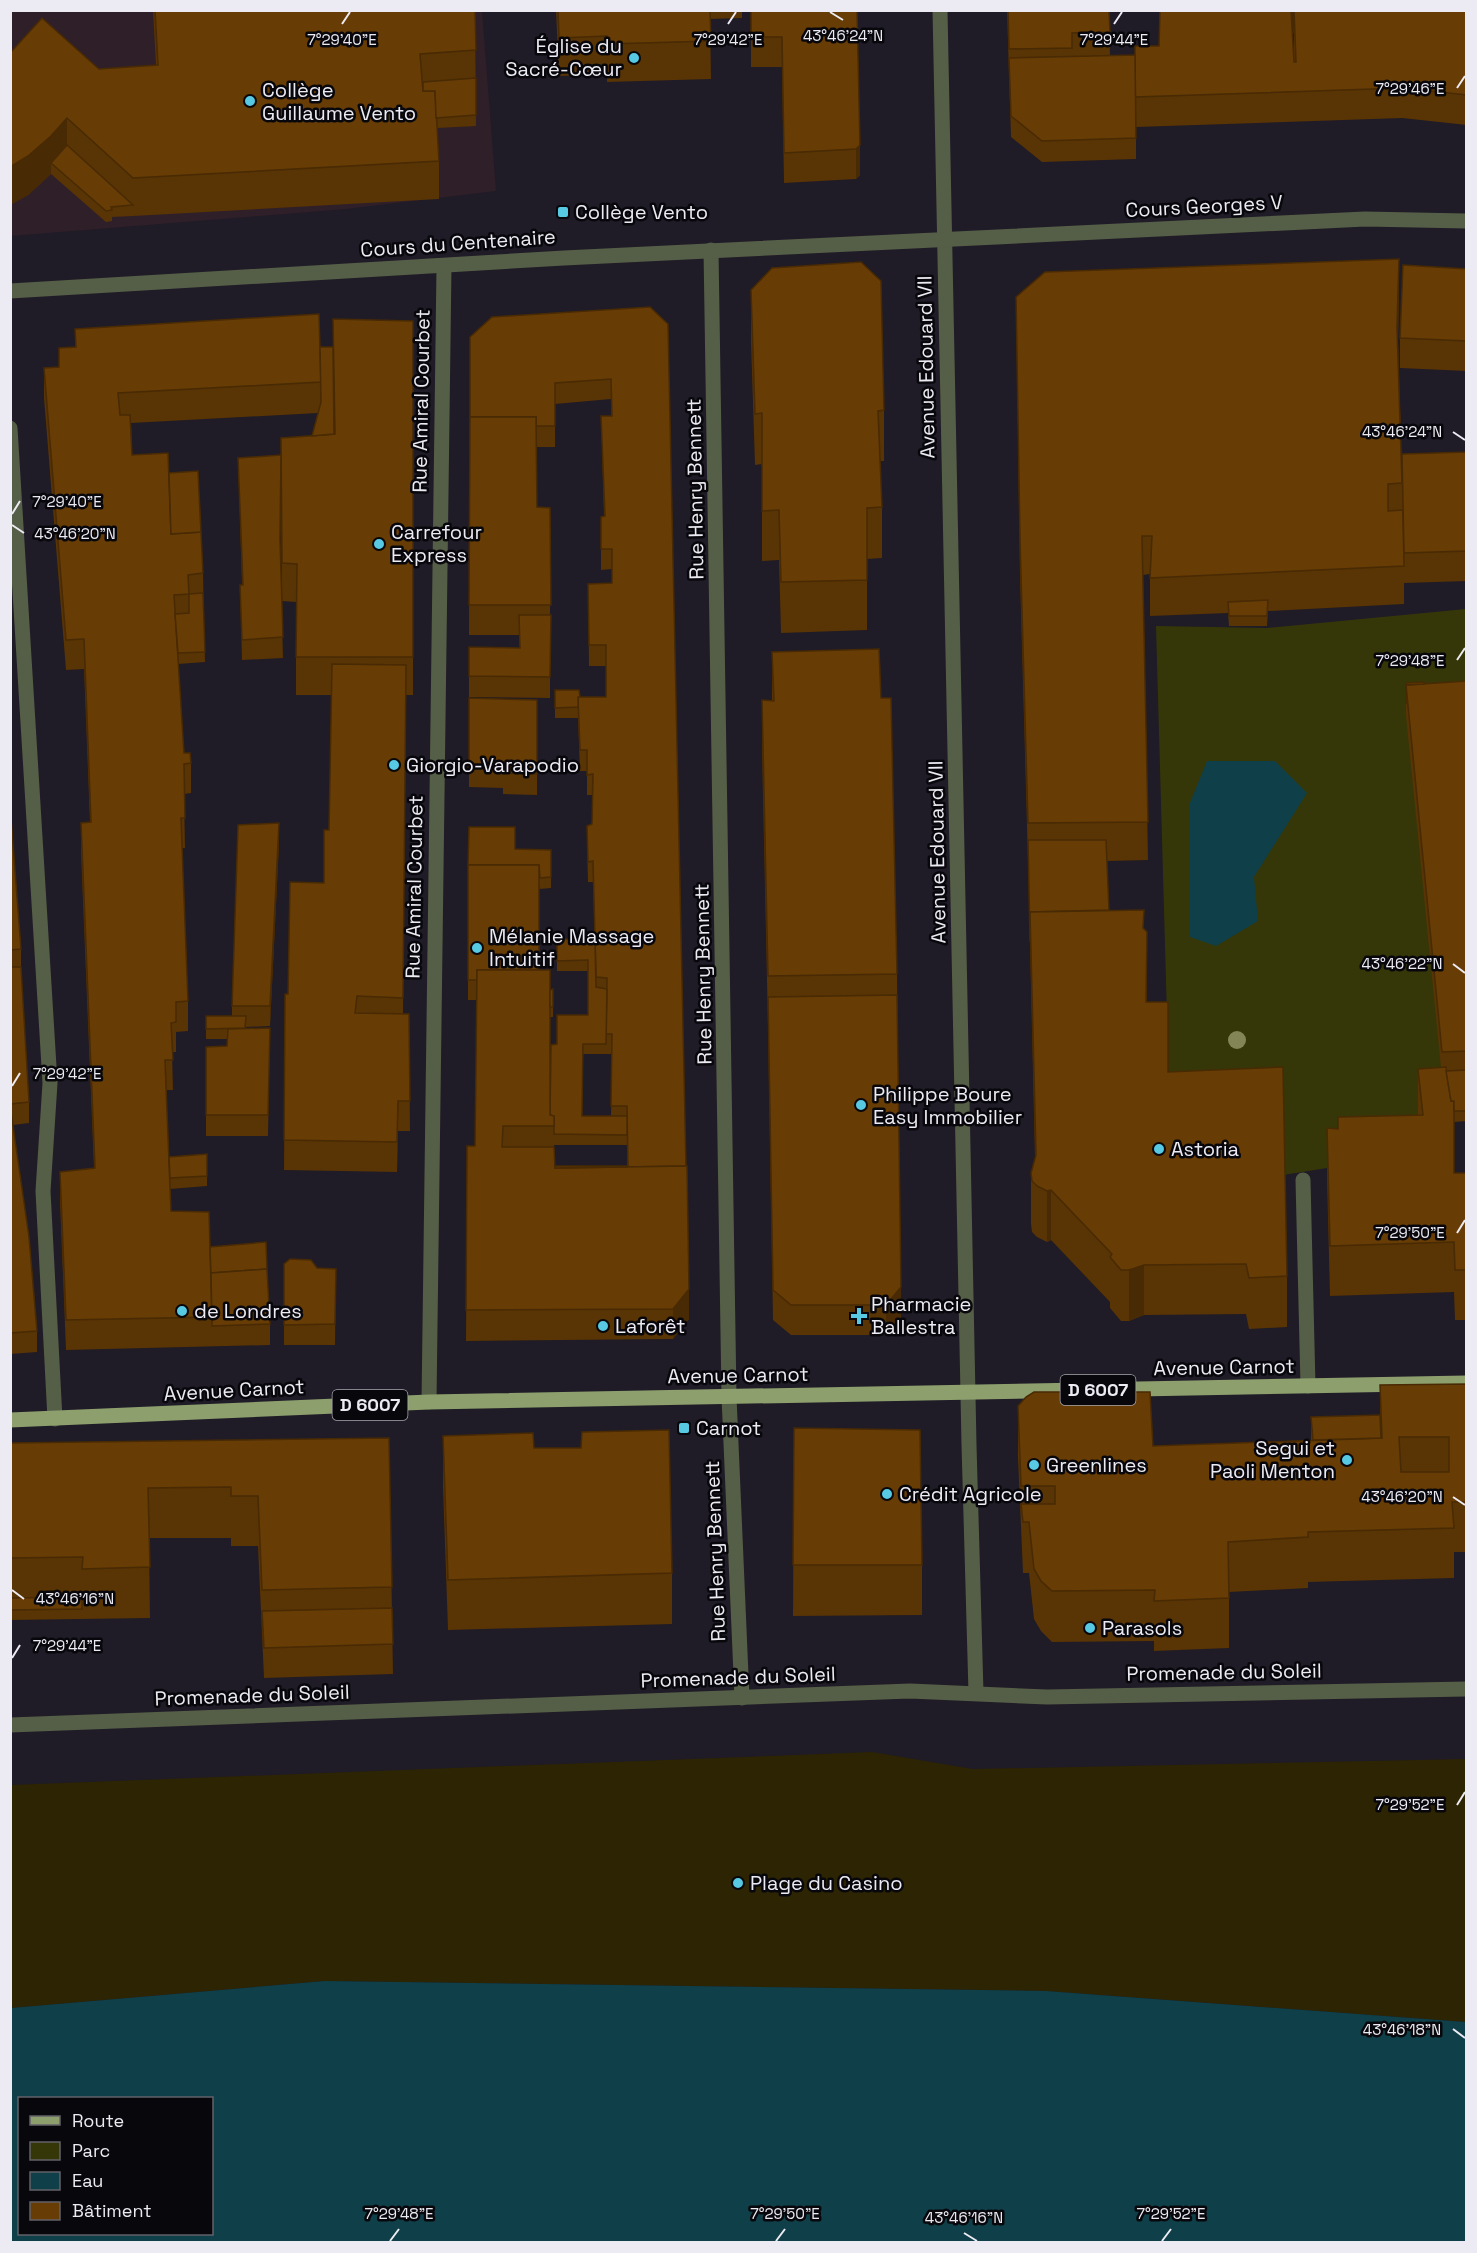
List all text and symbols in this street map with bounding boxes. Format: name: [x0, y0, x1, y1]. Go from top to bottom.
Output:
text: 43°46'24"N: [803, 26, 883, 45]
text: 7°29'40"E: [307, 30, 377, 49]
text: 7°29'42"E: [694, 30, 762, 49]
text: 7°29'44"E: [1080, 30, 1148, 49]
place label: Église du Sacré-Cœur: [505, 33, 622, 82]
marker: Église du Sacré-Cœur: [627, 51, 641, 65]
place label: Collège Guillaume Vento: [262, 77, 416, 126]
text: 7°29'46"E: [1376, 79, 1444, 98]
marker: Collège Guillaume Vento: [243, 94, 257, 108]
street label: Cours Georges V: [1125, 189, 1283, 223]
place label: Collège Vento: [575, 199, 708, 225]
marker: Collège Vento: [556, 205, 570, 219]
street label: Cours du Centenaire: [359, 223, 557, 263]
street label: Avenue Edouard VII: [911, 275, 941, 459]
street label: Rue Amiral Courbet: [406, 309, 436, 493]
street label: Rue Henry Bennett: [680, 398, 710, 580]
text: 43°46'24"N: [1362, 422, 1442, 441]
text: 7°29'40"E: [32, 492, 102, 511]
place label: Carrefour Express: [391, 519, 482, 568]
text: 43°46'20"N: [34, 524, 116, 543]
marker: Carrefour Express: [372, 537, 386, 551]
text: 7°29'48"E: [1375, 651, 1445, 670]
place label: Giorgio-Varapodio: [406, 752, 579, 778]
marker: Giorgio-Varapodio: [387, 758, 401, 772]
street label: Avenue Edouard VII: [922, 760, 952, 944]
street label: Rue Amiral Courbet: [399, 795, 429, 979]
street label: Rue Henry Bennett: [688, 883, 718, 1065]
place label: Mélanie Massage Intuitif: [489, 923, 654, 972]
marker: Mélanie Massage Intuitif: [470, 941, 484, 955]
text: 43°46'22"N: [1362, 954, 1442, 973]
text: 7°29'42"E: [33, 1064, 101, 1083]
place label: Philippe Boure Easy Immobilier: [873, 1081, 1022, 1130]
marker: Philippe Boure Easy Immobilier: [854, 1098, 868, 1112]
place label: Astoria: [1171, 1136, 1239, 1162]
marker: Astoria: [1152, 1142, 1166, 1156]
text: 7°29'50"E: [1375, 1223, 1445, 1242]
place label: Pharmacie Ballestra: [871, 1291, 971, 1340]
place label: de Londres: [194, 1298, 302, 1324]
marker: de Londres: [175, 1304, 189, 1318]
marker: Pharmacie Ballestra: [852, 1309, 866, 1323]
place label: Laforêt: [615, 1313, 685, 1339]
marker: Laforêt: [596, 1319, 610, 1333]
street label: Avenue Carnot: [1153, 1353, 1295, 1381]
street label: Avenue Carnot: [667, 1361, 809, 1389]
street label: Avenue Carnot: [163, 1373, 305, 1407]
road number: D 6007: [1060, 1375, 1136, 1405]
road number: D 6007: [332, 1390, 407, 1420]
place label: Carnot: [696, 1415, 761, 1441]
marker: Carnot: [677, 1421, 691, 1435]
place label: Segui et Paoli Menton: [1210, 1435, 1335, 1484]
place label: Greenlines: [1046, 1452, 1147, 1478]
marker: Segui et Paoli Menton: [1340, 1453, 1354, 1467]
marker: Greenlines: [1027, 1458, 1041, 1472]
street label: Rue Henry Bennett: [699, 1460, 731, 1642]
place label: Crédit Agricole: [899, 1481, 1042, 1507]
marker: Crédit Agricole: [880, 1487, 894, 1501]
text: 43°46'20"N: [1361, 1487, 1443, 1506]
text: 43°46'16"N: [36, 1589, 114, 1608]
place label: Parasols: [1102, 1615, 1182, 1641]
marker: Parasols: [1083, 1621, 1097, 1635]
text: 7°29'44"E: [33, 1636, 101, 1655]
street label: Promenade du Soleil: [1126, 1657, 1322, 1687]
street label: Promenade du Soleil: [640, 1661, 836, 1693]
street label: Promenade du Soleil: [154, 1679, 350, 1711]
text: 7°29'52"E: [1376, 1795, 1444, 1814]
place label: Plage du Casino: [750, 1870, 903, 1896]
marker: Plage du Casino: [731, 1876, 745, 1890]
text: 43°46'18"N: [1363, 2020, 1441, 2039]
legend: [18, 2097, 213, 2235]
text: Route: [72, 2109, 124, 2132]
text: Parc: [72, 2139, 110, 2162]
text: Eau: [72, 2169, 103, 2192]
text: Bâtiment: [72, 2199, 152, 2222]
text: 7°29'48"E: [364, 2204, 434, 2223]
text: 7°29'50"E: [750, 2204, 820, 2223]
text: 7°29'52"E: [1137, 2204, 1205, 2223]
text: 43°46'16"N: [925, 2208, 1003, 2227]

